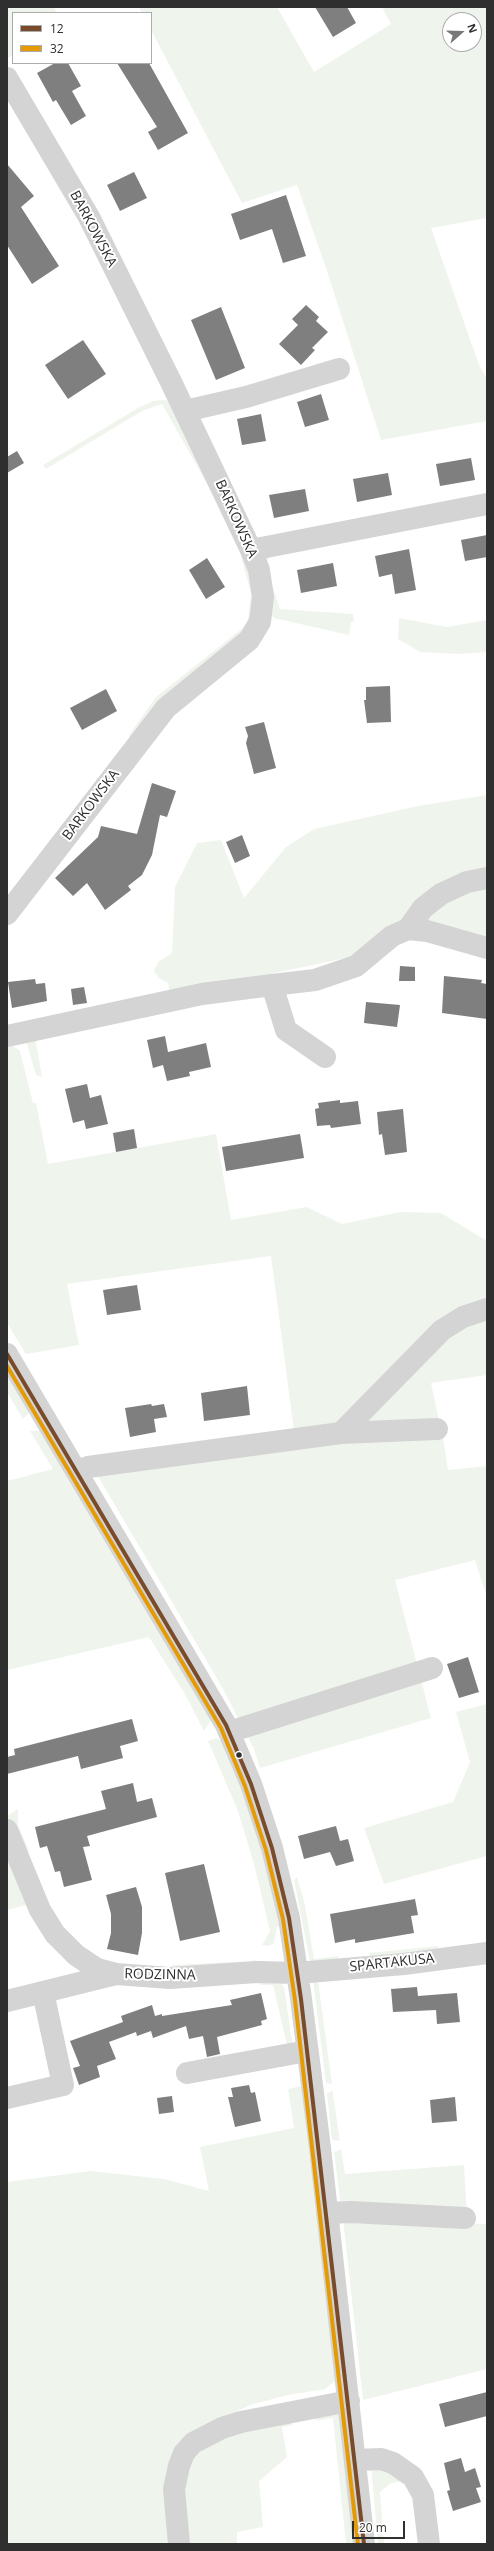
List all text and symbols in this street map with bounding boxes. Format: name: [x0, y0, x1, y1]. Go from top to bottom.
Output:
legend: [12, 12, 152, 64]
north arrow: [442, 12, 482, 52]
text: 12: [50, 20, 64, 37]
text: N: [464, 21, 481, 35]
text: 32: [50, 40, 64, 57]
street label: BARKOWSKA: [66, 188, 120, 270]
street label: BARKOWSKA: [211, 477, 261, 561]
street label: BARKOWSKA: [59, 766, 123, 844]
unlabelled marker: [234, 1750, 244, 1760]
street label: SPARTAKUSA: [349, 1950, 435, 1976]
street label: RODZINNA: [124, 1966, 196, 1984]
scale bar: [354, 2513, 407, 2539]
text: 20 m: [359, 2519, 387, 2536]

